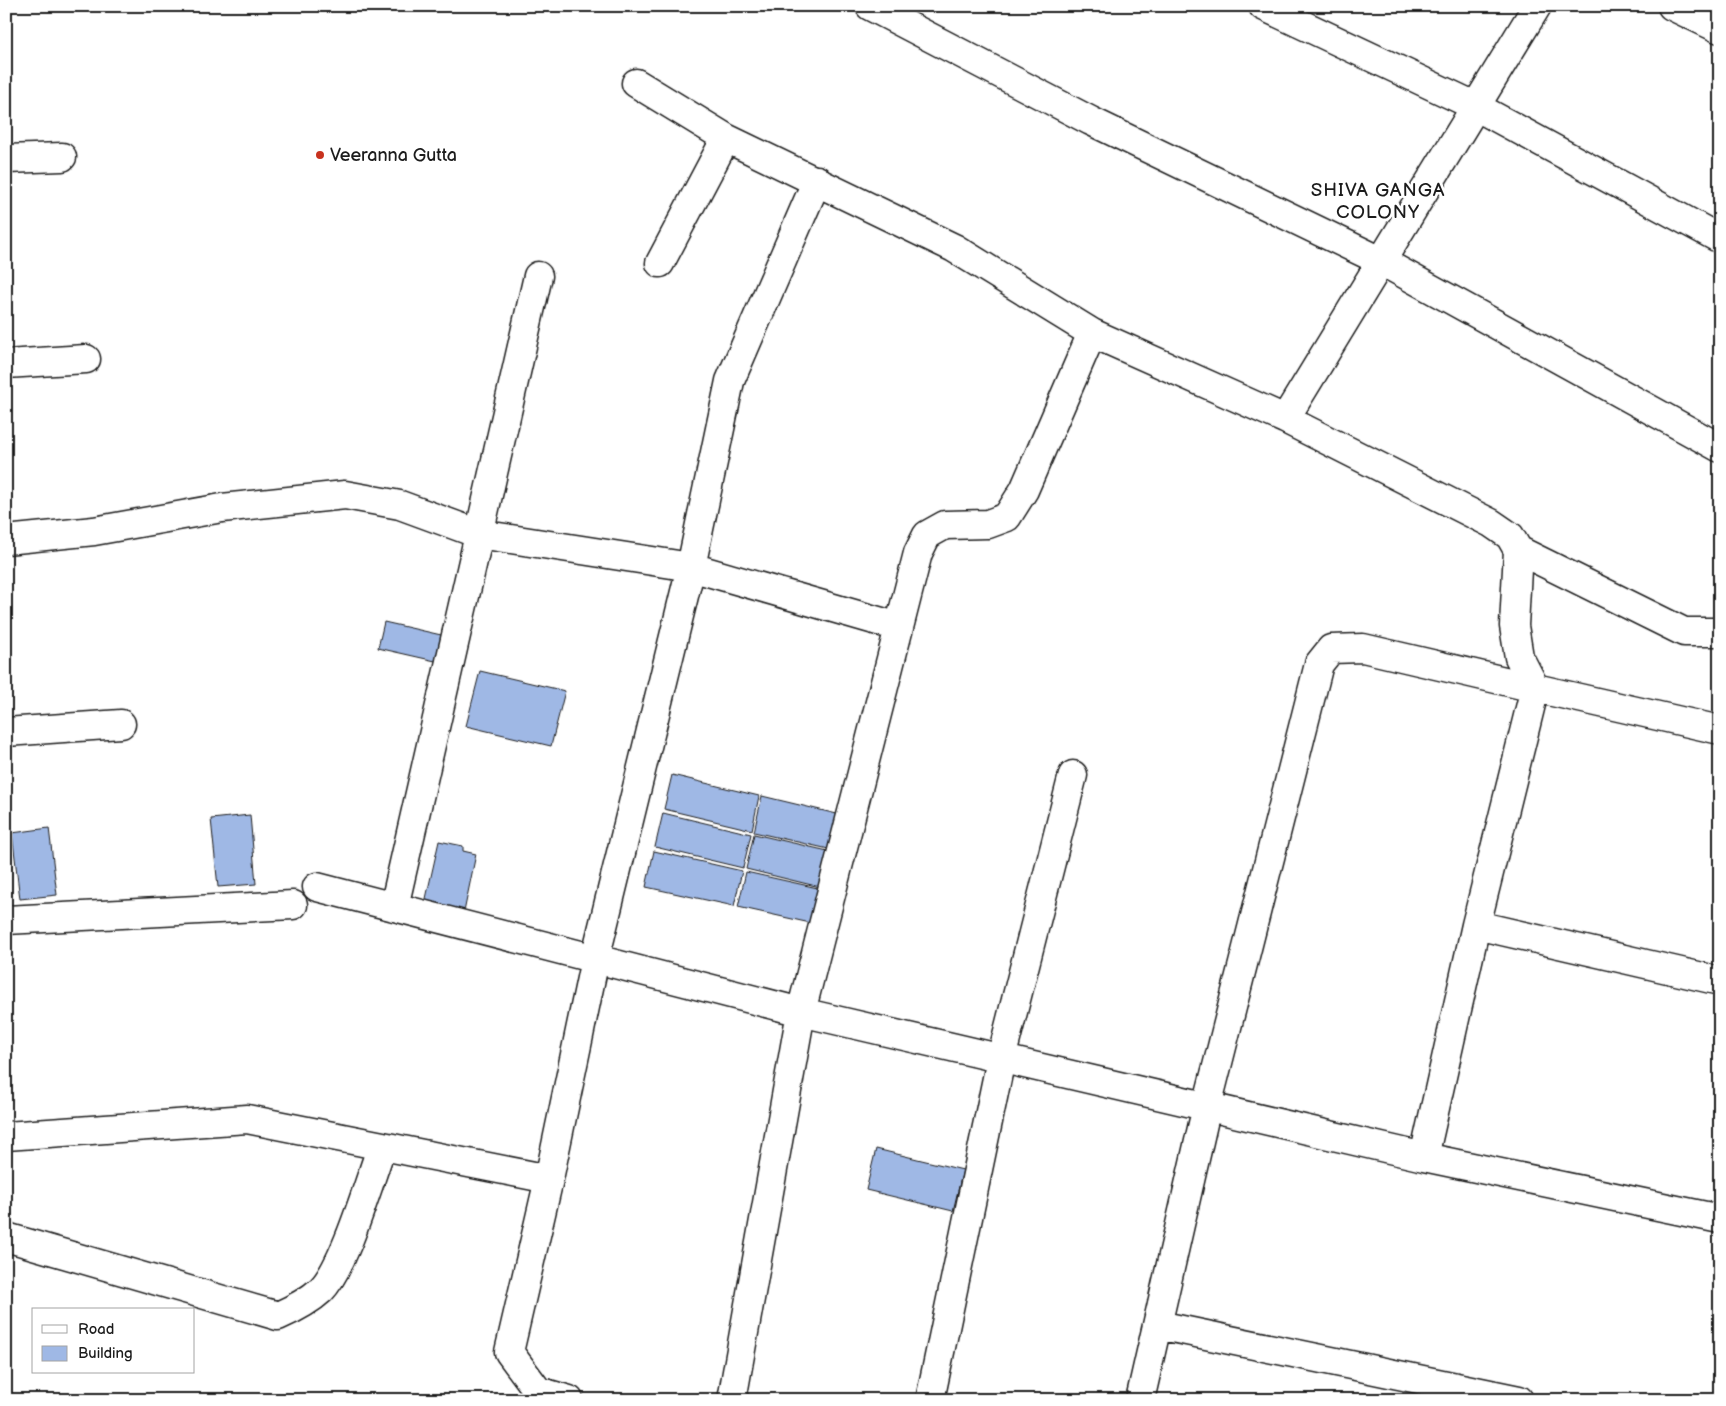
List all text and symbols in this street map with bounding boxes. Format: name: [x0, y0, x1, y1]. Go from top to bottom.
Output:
place label: Veeranna Gutta: [330, 145, 457, 166]
marker: Veeranna Gutta: [314, 149, 326, 161]
district label: SHIVA GANGA COLONY: [1311, 179, 1445, 224]
legend: [32, 1308, 195, 1374]
text: Road: [78, 1320, 114, 1339]
text: Building: [78, 1344, 133, 1363]

